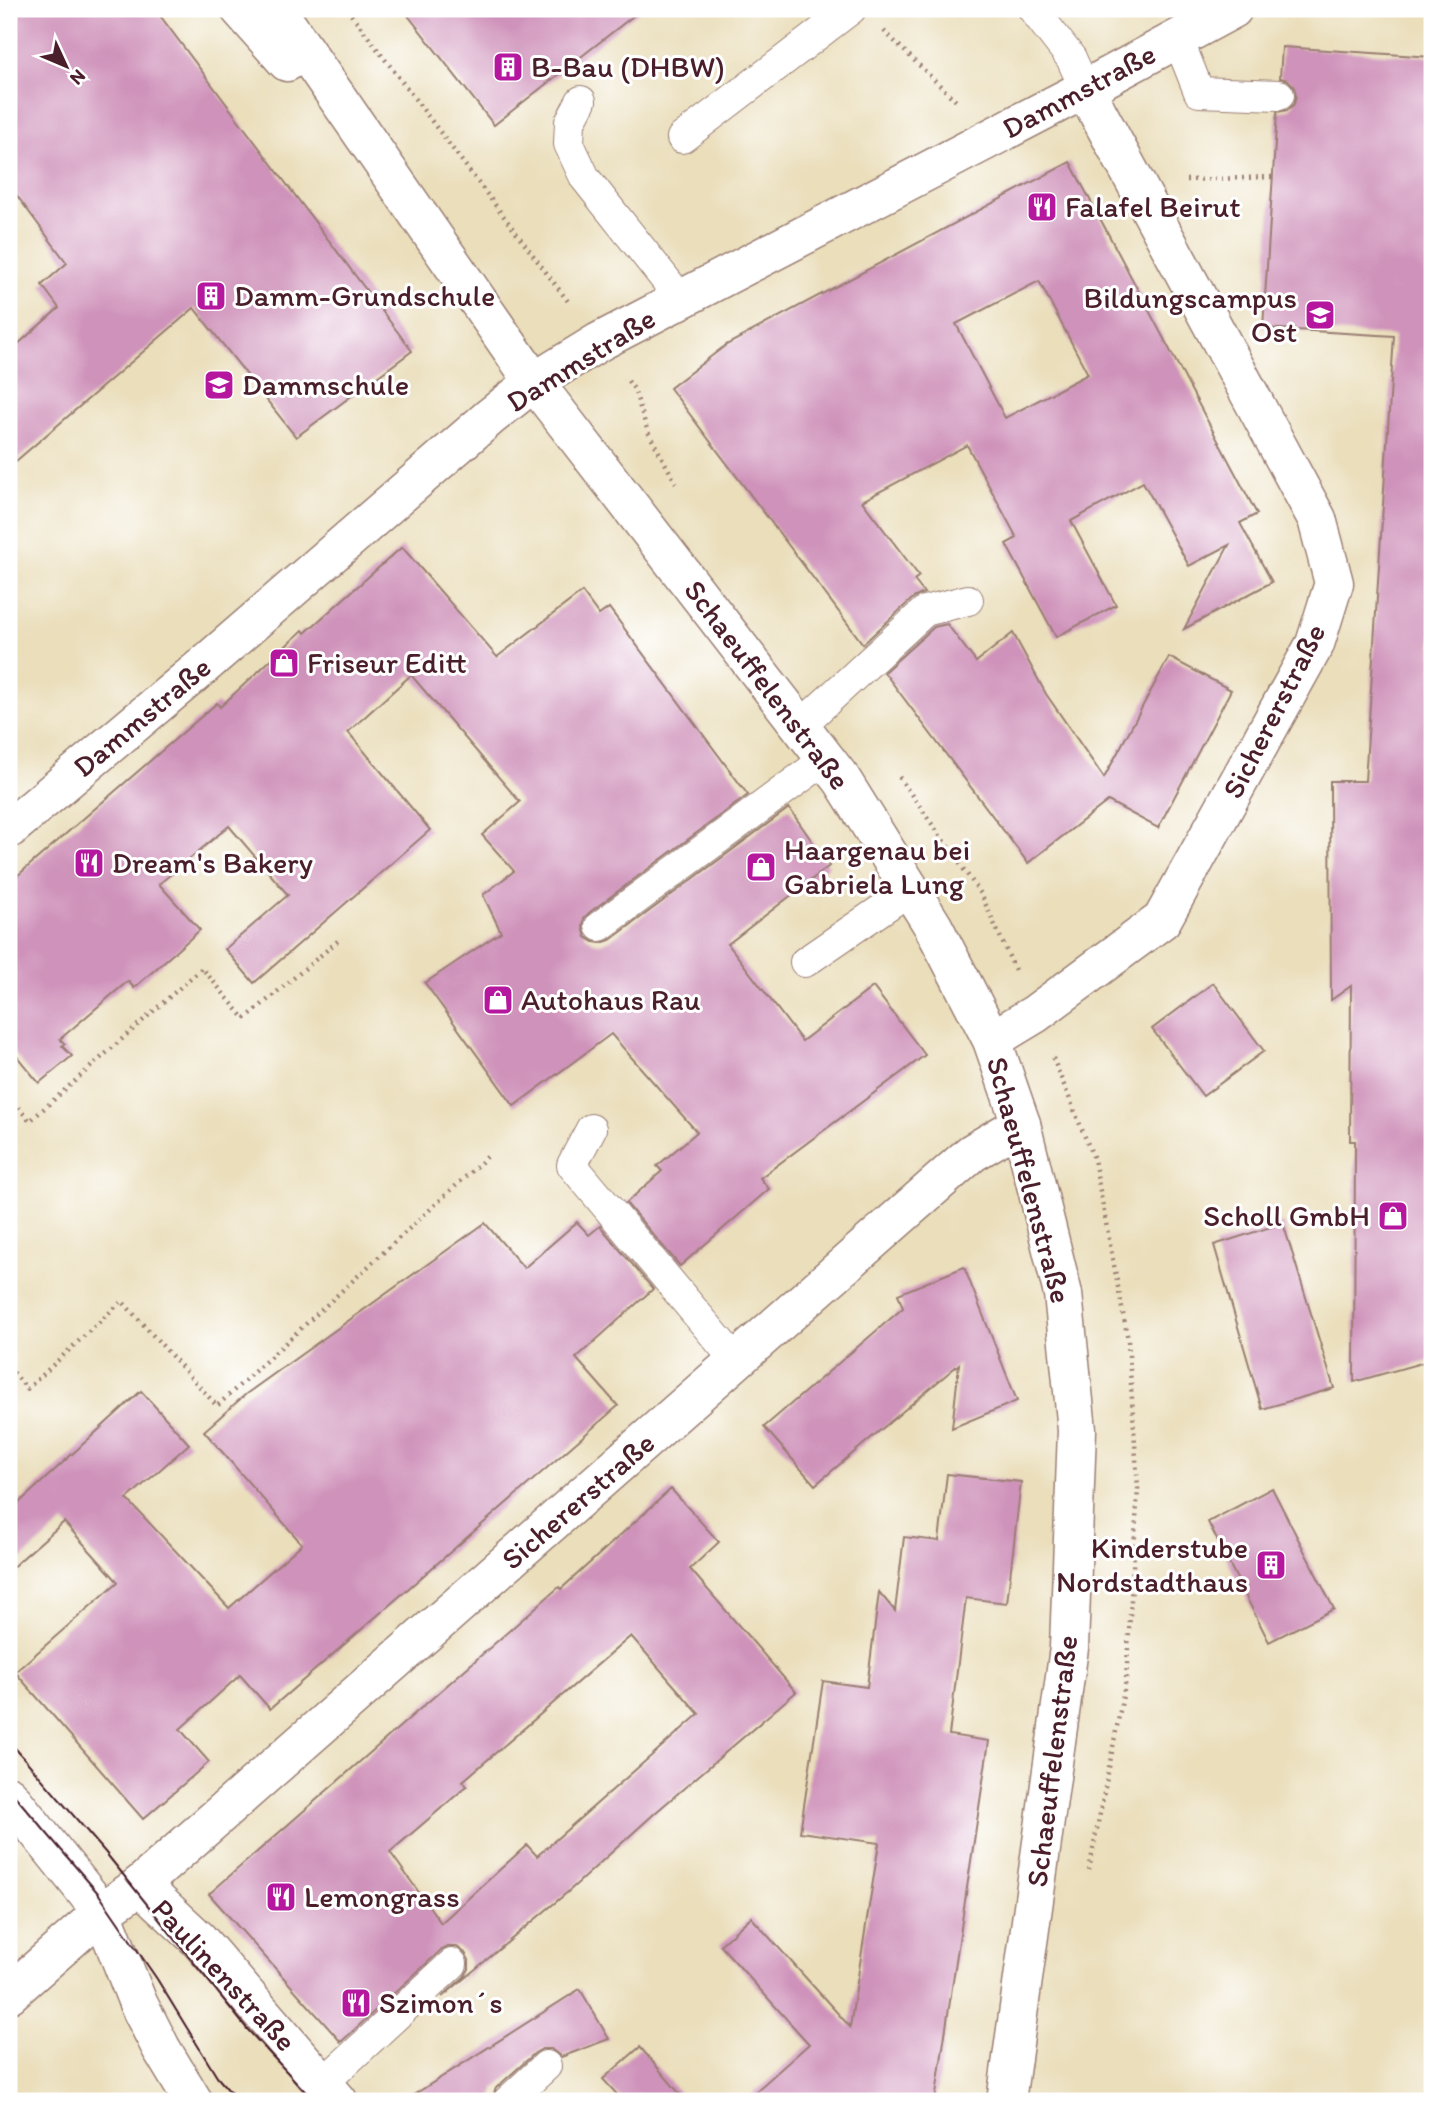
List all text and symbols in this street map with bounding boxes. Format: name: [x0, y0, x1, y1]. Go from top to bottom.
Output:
north arrow: [32, 32, 102, 102]
street label: Dammstraße: [996, 35, 1162, 146]
place label: B-Bau (DHBW): [531, 48, 725, 85]
building icon: B-Bau (DHBW): [491, 50, 525, 84]
text: N: [65, 65, 91, 90]
place label: Falafel Beirut: [1065, 188, 1240, 225]
restaurant icon: Falafel Beirut: [1025, 190, 1059, 224]
place label: Damm-Grundschule: [234, 277, 495, 314]
building icon: Damm-Grundschule: [194, 279, 228, 313]
place label: Bildungscampus Ost: [1084, 279, 1297, 350]
school or university icon: Bildungscampus Ost: [1303, 298, 1337, 332]
street label: Dammstraße: [499, 299, 662, 420]
place label: Dammschule: [242, 366, 409, 403]
school or university icon: Dammschule: [202, 368, 236, 402]
street label: Schaeuffelenstraße: [676, 572, 858, 797]
street label: Sichererstraße: [1214, 617, 1333, 804]
place label: Friseur Editt: [307, 644, 467, 681]
shop icon: Friseur Editt: [267, 646, 301, 680]
street label: Dammstraße: [65, 648, 218, 785]
place label: Haargenau bei Gabriela Lung: [784, 831, 970, 902]
place label: Dream's Bakery: [112, 844, 313, 881]
restaurant icon: Dream's Bakery: [72, 846, 106, 880]
shop icon: Haargenau bei Gabriela Lung: [744, 850, 778, 884]
place label: Autohaus Rau: [521, 981, 701, 1018]
shop icon: Autohaus Rau: [481, 983, 515, 1017]
street label: Schaeuffelenstraße: [979, 1053, 1080, 1307]
place label: Scholl GmbH: [1203, 1197, 1370, 1234]
shop icon: Scholl GmbH: [1376, 1199, 1410, 1233]
street label: Sichererstraße: [493, 1424, 662, 1577]
place label: Kinderstube Nordstadthaus: [1056, 1529, 1248, 1600]
building icon: Kinderstube Nordstadthaus: [1254, 1548, 1288, 1582]
street label: Schaeuffelenstraße: [1018, 1633, 1085, 1889]
place label: Lemongrass: [304, 1878, 460, 1915]
restaurant icon: Lemongrass: [264, 1880, 298, 1914]
street label: Paulinenstraße: [144, 1890, 305, 2059]
place label: Szimon´s: [379, 1984, 503, 2021]
restaurant icon: Szimon´s: [339, 1986, 373, 2020]

